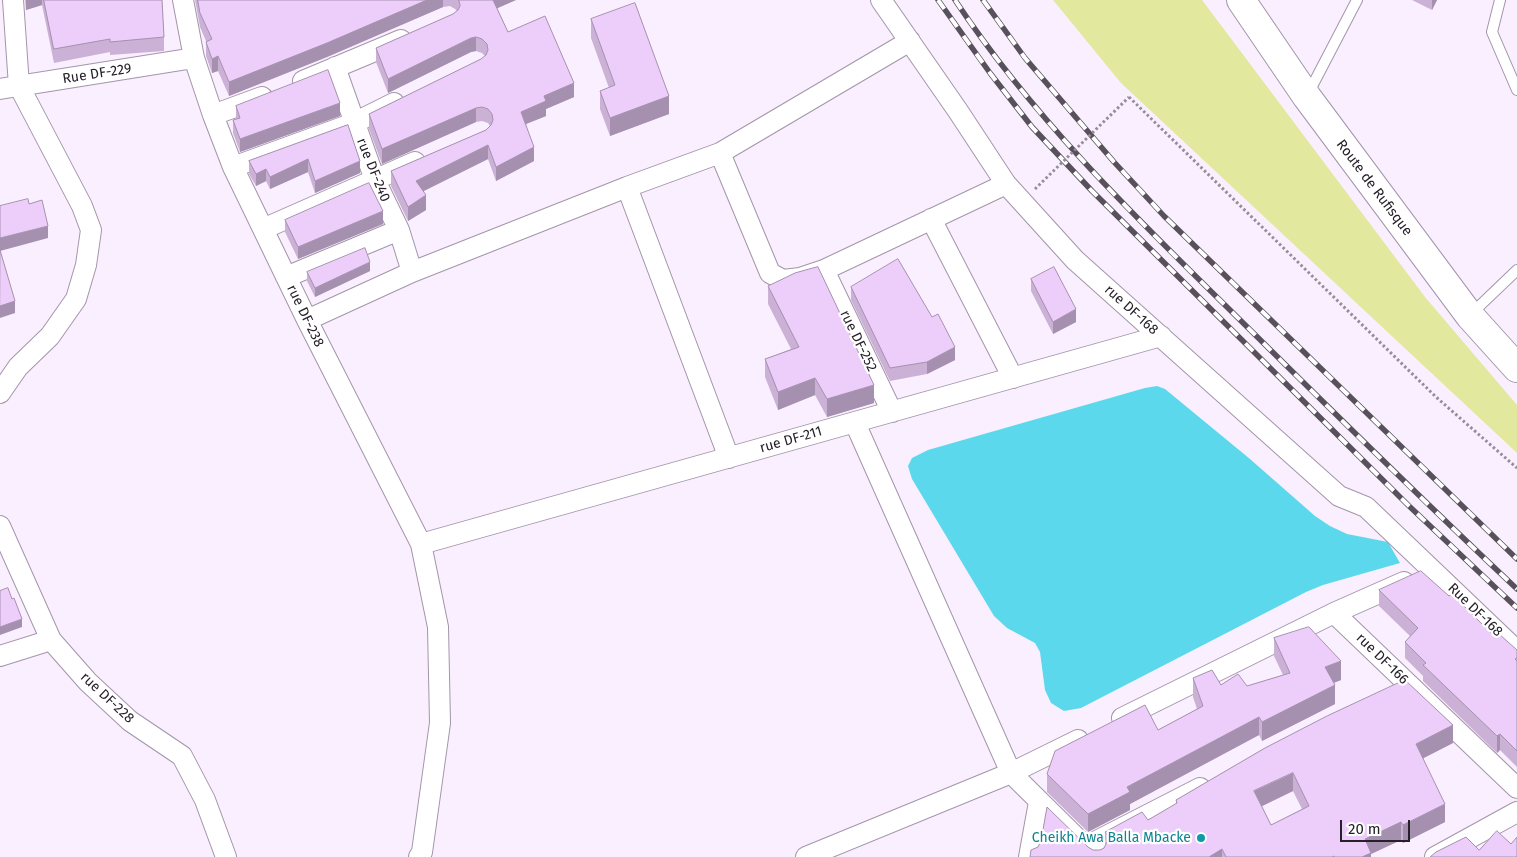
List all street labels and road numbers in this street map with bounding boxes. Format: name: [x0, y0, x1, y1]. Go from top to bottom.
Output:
street label: Rue DF-229: [61, 60, 133, 88]
street label: rue DF-240: [353, 136, 393, 204]
street label: Route de Rufisque: [1332, 137, 1416, 239]
street label: rue DF-168: [1101, 281, 1161, 339]
street label: rue DF-238: [283, 282, 327, 350]
street label: rue DF-252: [836, 308, 880, 374]
street label: rue DF-211: [758, 423, 824, 457]
street label: Rue DF-168: [1444, 580, 1506, 640]
street label: rue DF-166: [1352, 630, 1412, 688]
street label: rue DF-228: [77, 669, 137, 727]

